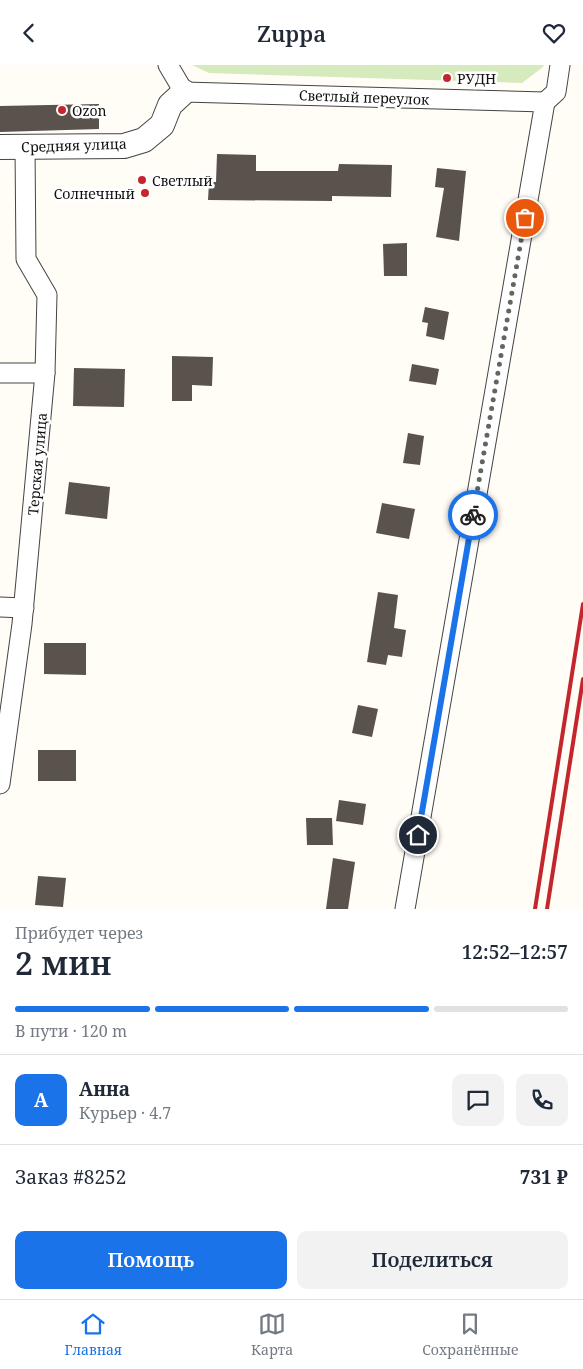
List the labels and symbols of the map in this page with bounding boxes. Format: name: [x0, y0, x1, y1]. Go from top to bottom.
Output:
place label: РУДН: [457, 69, 496, 88]
marker: РУДН: [441, 72, 453, 84]
street label: Светлый переулок: [298, 85, 430, 109]
place label: Ozon: [72, 101, 107, 120]
marker: Ozon: [56, 104, 68, 116]
street label: Средняя улица: [21, 134, 127, 156]
place label: Светлый: [152, 171, 213, 190]
marker: Светлый: [136, 174, 148, 186]
place label: Солнечный: [54, 184, 135, 203]
marker: Солнечный: [139, 187, 151, 199]
pin: [504, 197, 546, 239]
street label: Терская улица: [23, 412, 51, 516]
courier: [448, 490, 498, 540]
pin: [397, 814, 439, 856]

